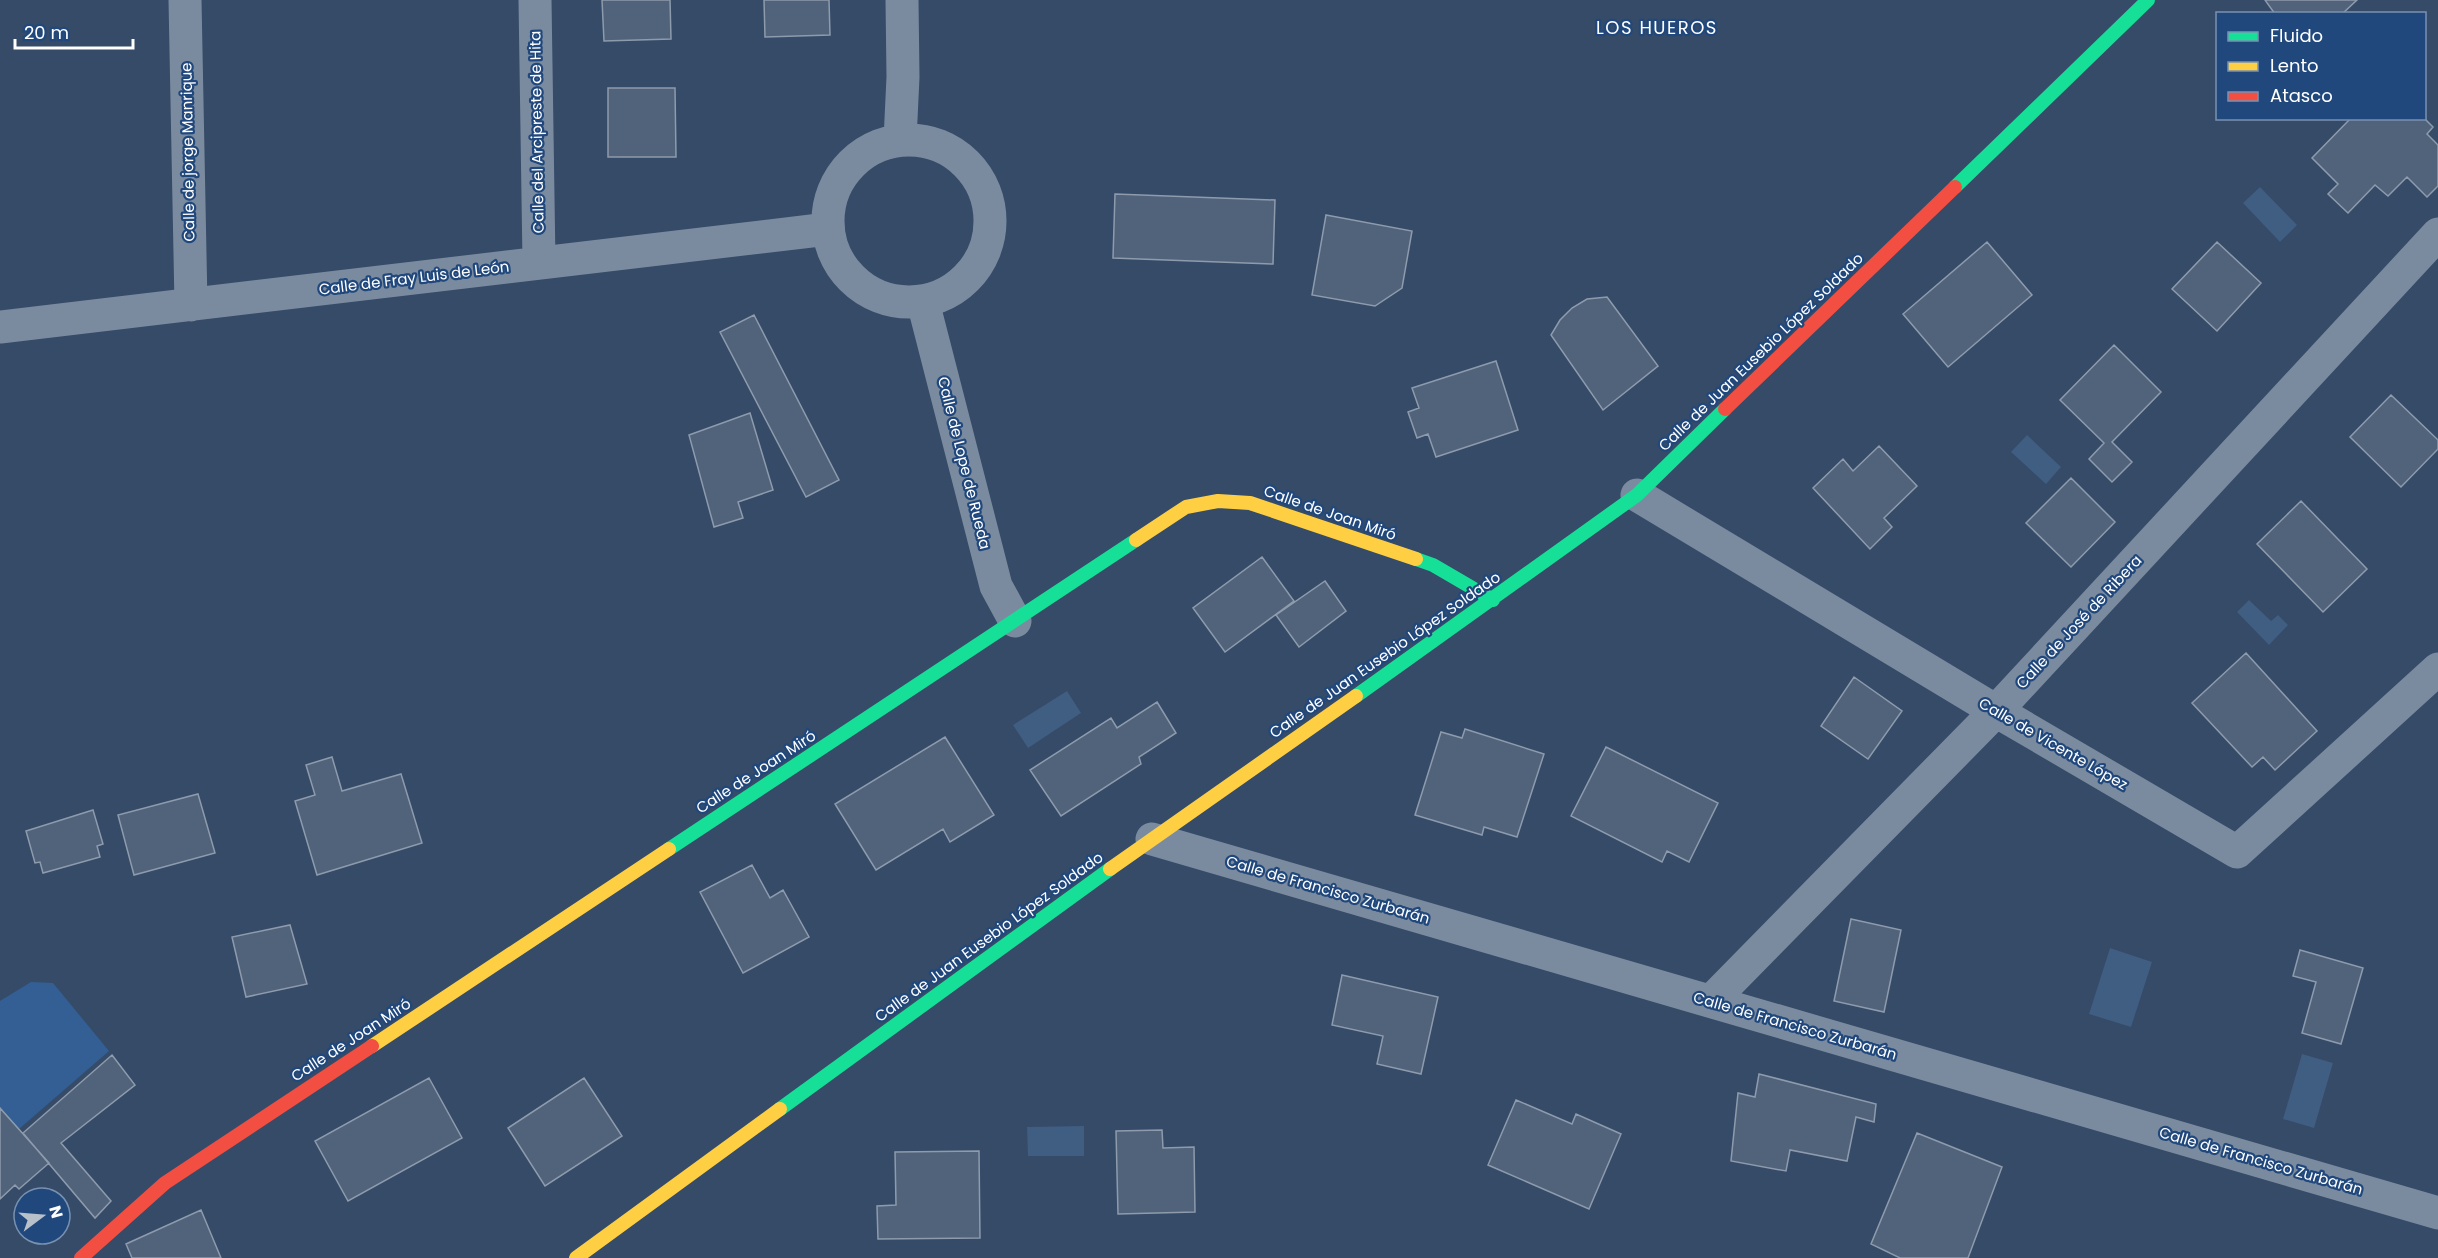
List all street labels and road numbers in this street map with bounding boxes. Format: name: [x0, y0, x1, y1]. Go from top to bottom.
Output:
street label: Calle del Arcipreste de Hita: [524, 30, 549, 234]
street label: Calle de jorge Manrique: [175, 62, 200, 242]
street label: Calle de Juan Eusebio López Soldado: [1654, 248, 1868, 456]
street label: Calle de Fray Luis de León: [318, 255, 510, 300]
street label: Calle de Lope de Rueda: [933, 374, 996, 551]
street label: Calle de Joan Miró: [1261, 480, 1399, 545]
street label: Calle de José de Ribera: [2011, 550, 2146, 693]
street label: Calle de Juan Eusebio López Soldado: [1265, 566, 1504, 743]
street label: Calle de Vicente López: [1975, 692, 2132, 795]
street label: Calle de Joan Miró: [692, 725, 820, 818]
street label: Calle de Juan Eusebio López Soldado: [870, 847, 1107, 1027]
street label: Calle de Francisco Zurbarán: [1224, 850, 1432, 929]
street label: Calle de Francisco Zurbarán: [1691, 986, 1899, 1065]
street label: Calle de Joan Miró: [287, 993, 415, 1086]
street label: Calle de Francisco Zurbarán: [2157, 1121, 2365, 1200]

